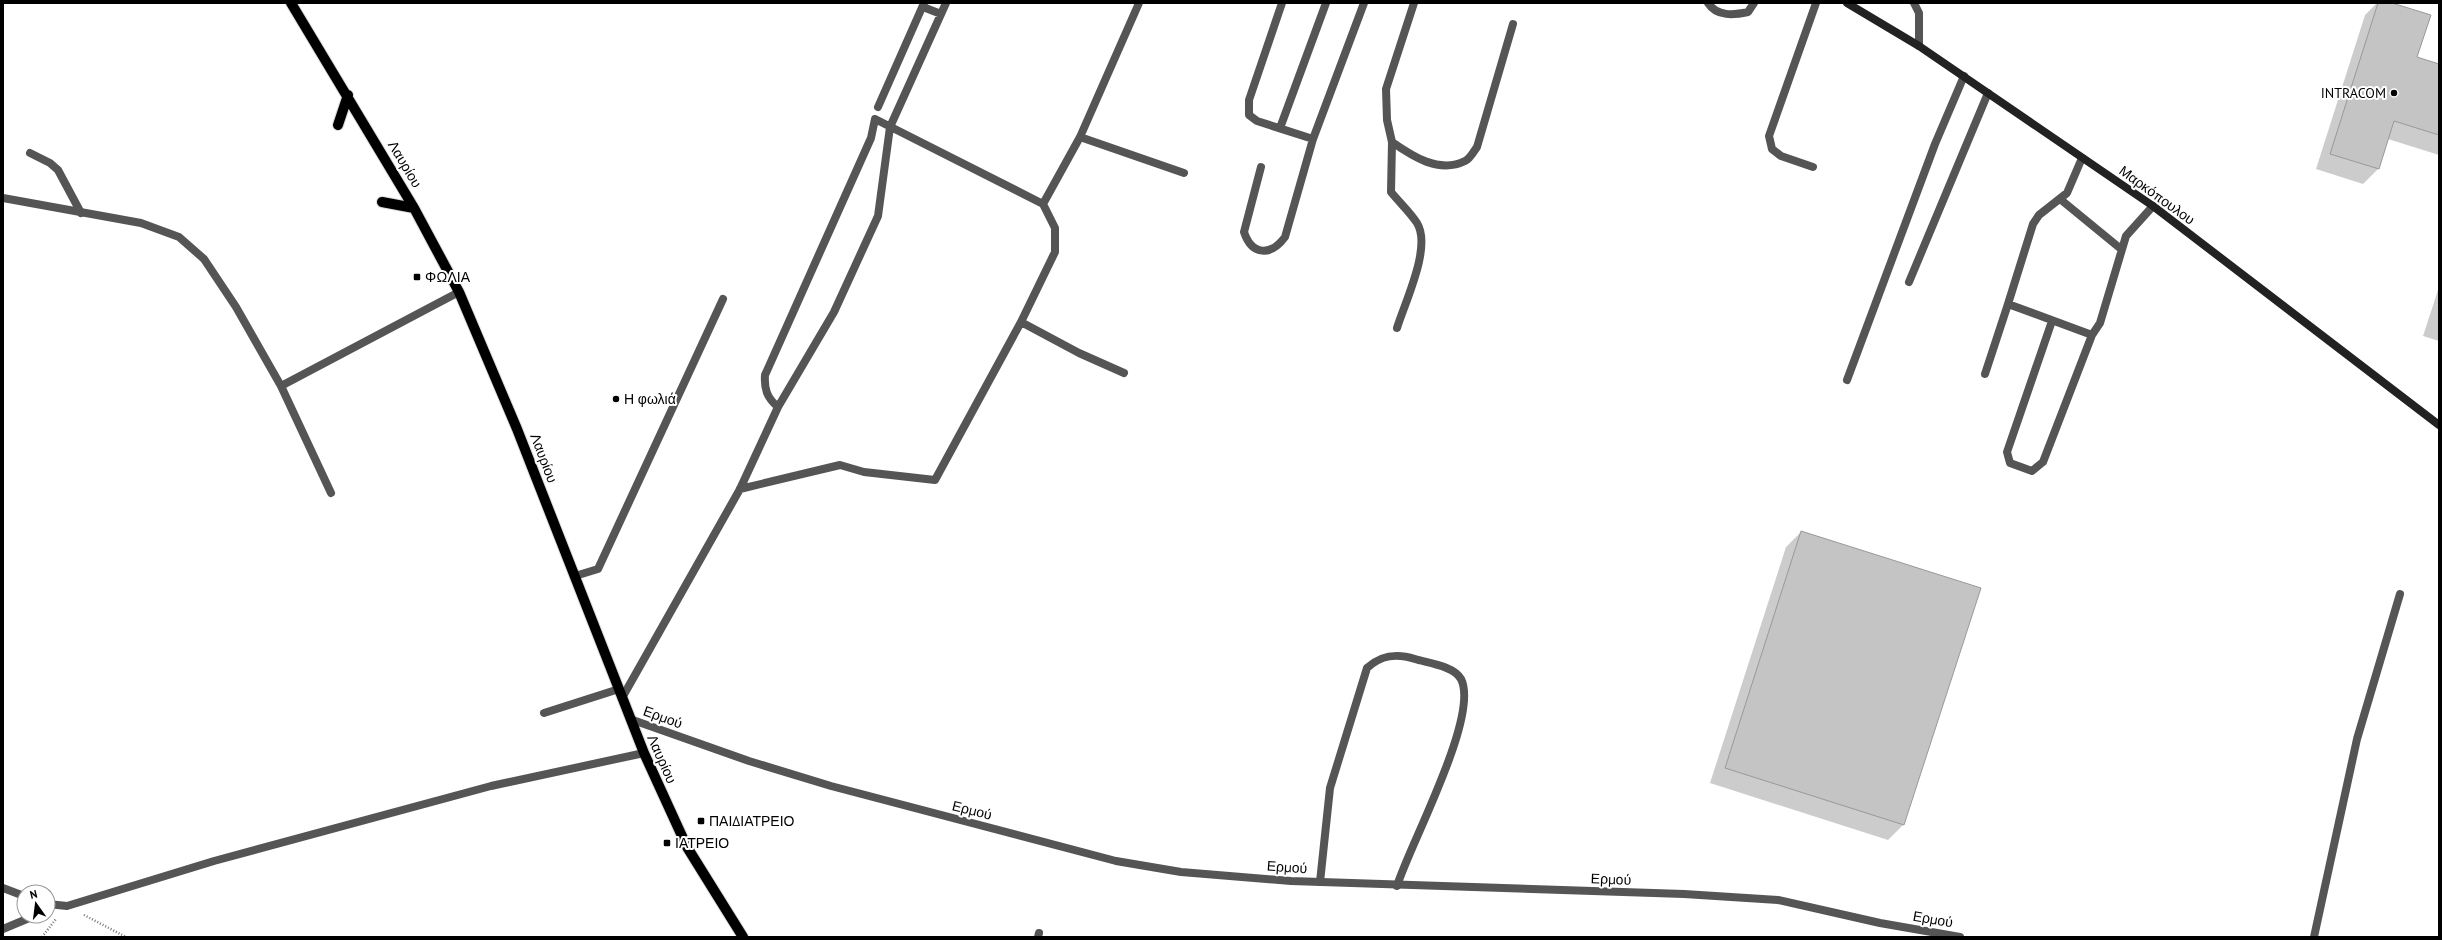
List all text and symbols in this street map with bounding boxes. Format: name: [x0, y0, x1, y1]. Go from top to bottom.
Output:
place label: INTRACOM: [2321, 84, 2386, 102]
marker: INTRACOM: [2389, 88, 2399, 98]
street label: Λαυρίου: [384, 137, 426, 191]
street label: Μαρκόπουλου: [2116, 161, 2198, 229]
place label: ΦΩΛΙΑ: [425, 268, 471, 286]
marker: ΦΩΛΙΑ: [412, 272, 422, 282]
place label: Η φωλιά: [624, 390, 676, 408]
marker: Η φωλιά: [611, 394, 621, 404]
street label: Λαυρίου: [526, 431, 562, 485]
street label: Ερμού: [641, 702, 685, 732]
street label: Λαυρίου: [643, 732, 681, 786]
street label: Ερμού: [950, 796, 994, 824]
place label: ΠΑΙΔΙΑΤΡΕΙΟ: [709, 812, 795, 830]
marker: ΠΑΙΔΙΑΤΡΕΙΟ: [696, 816, 706, 826]
place label: ΙΑΤΡΕΙΟ: [675, 834, 729, 852]
marker: ΙΑΤΡΕΙΟ: [662, 838, 672, 848]
street label: Ερμού: [1266, 857, 1308, 877]
street label: Ερμού: [1590, 869, 1632, 889]
north arrow: [16, 884, 56, 924]
text: N: [28, 887, 39, 902]
street label: Ερμού: [1912, 907, 1954, 931]

